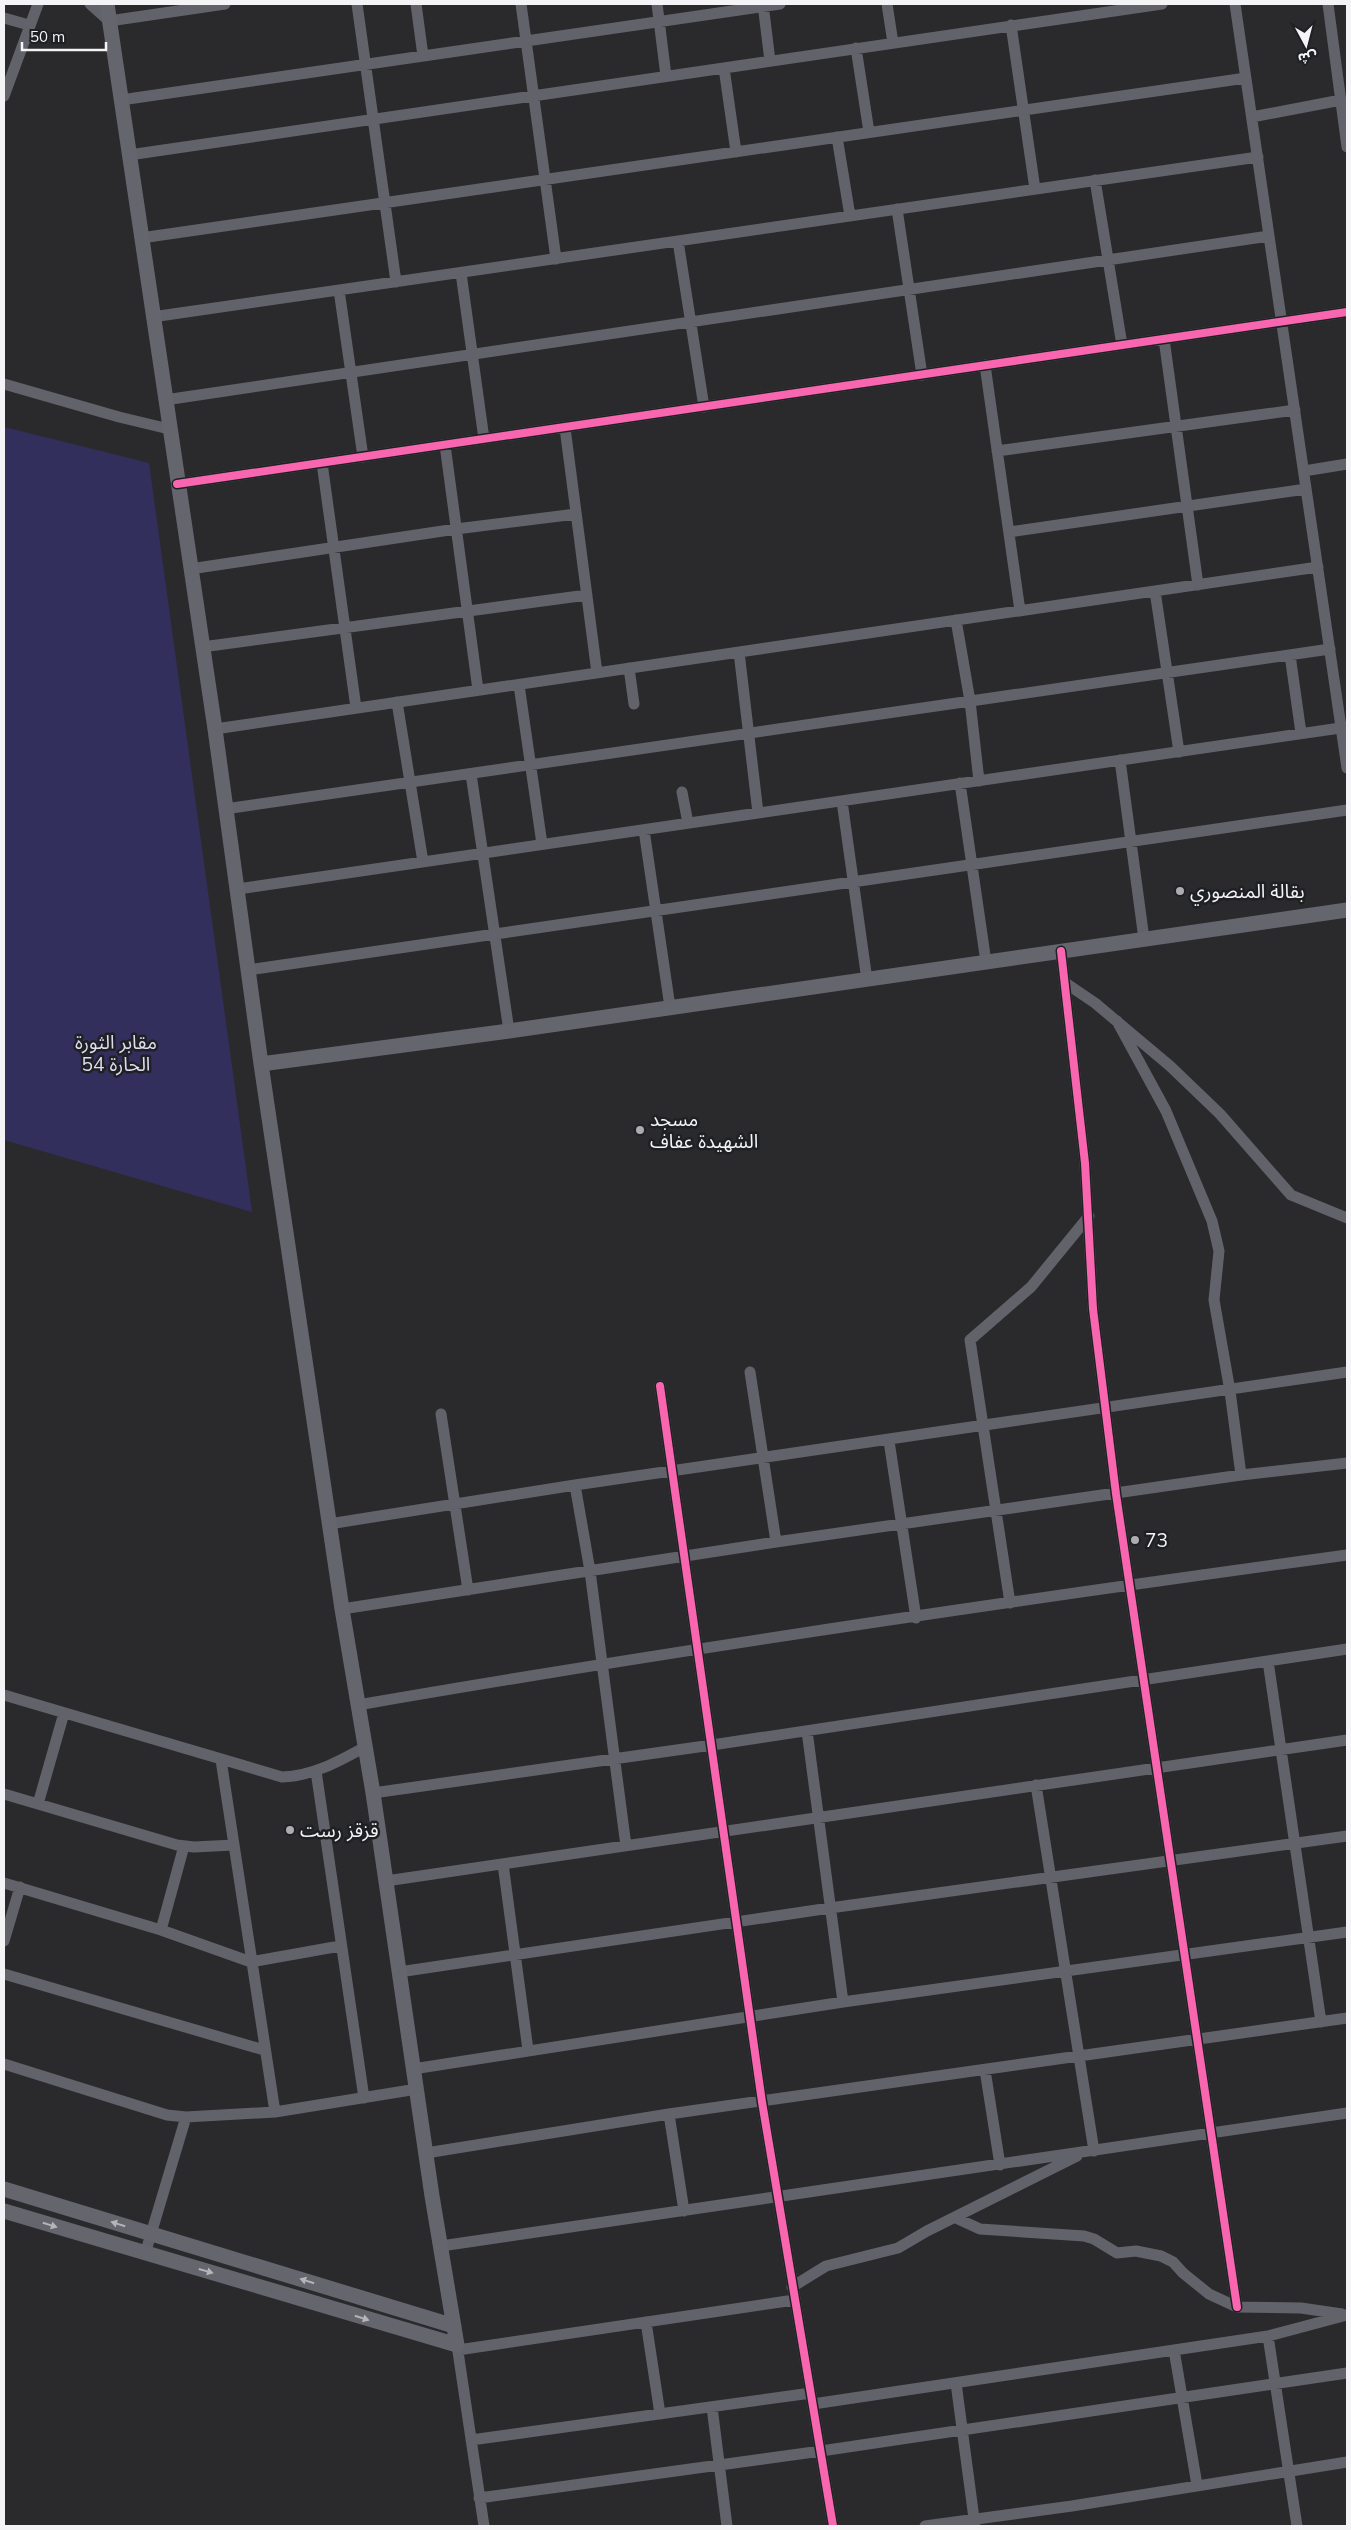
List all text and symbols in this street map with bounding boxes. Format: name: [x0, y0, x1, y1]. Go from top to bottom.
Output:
scale bar: [22, 20, 106, 52]
north arrow: [1281, 20, 1331, 70]
text: 50 m: [30, 27, 65, 46]
text: ش: [1297, 48, 1318, 68]
place label: بقالة المنصوري: [1190, 879, 1305, 906]
marker: بقالة المنصوري: [1174, 885, 1186, 897]
park label: مقابر الثورة الحارة 54: [75, 1030, 157, 1076]
place label: مسجد الشهيدة عفاف: [650, 1107, 758, 1153]
marker: مسجد الشهيدة عفاف: [634, 1124, 646, 1136]
place label: 73: [1145, 1528, 1168, 1552]
marker: 73: [1129, 1534, 1141, 1546]
place label: قزقز رست: [300, 1818, 379, 1842]
marker: قزقز رست: [284, 1824, 296, 1836]
one-way arrow: [110, 2219, 125, 2227]
one-way arrow: [43, 2222, 58, 2230]
one-way arrow: [199, 2268, 214, 2276]
one-way arrow: [299, 2277, 314, 2285]
one-way arrow: [355, 2314, 370, 2322]

